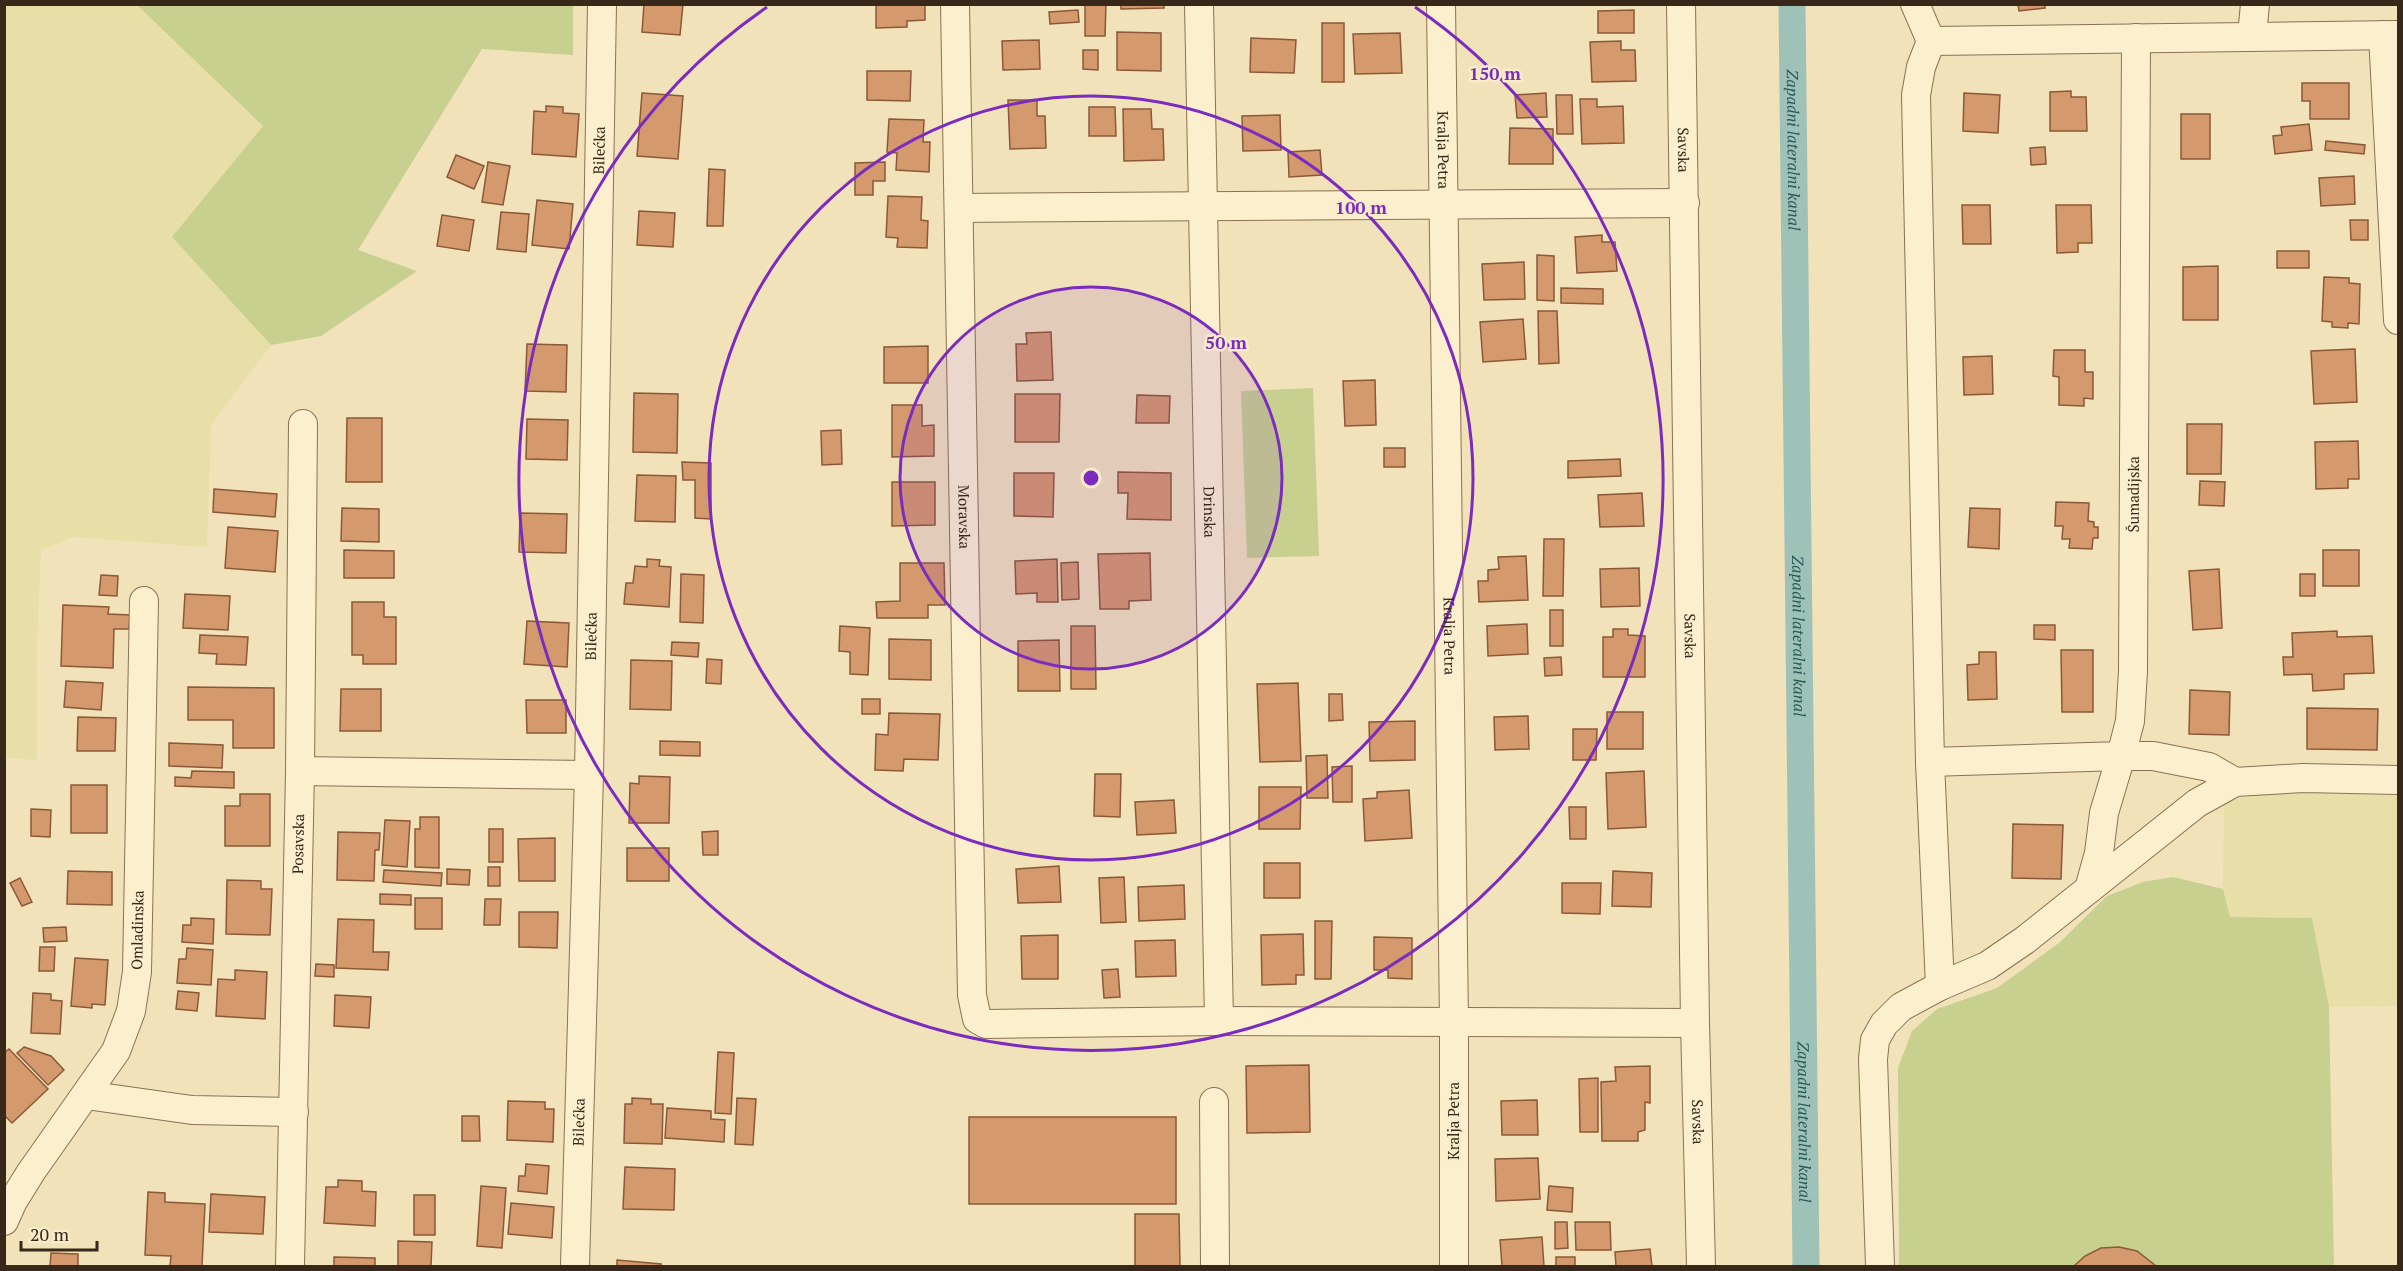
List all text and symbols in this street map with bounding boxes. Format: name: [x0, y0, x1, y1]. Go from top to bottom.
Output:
text: 150 m: [1469, 61, 1521, 85]
water label: Zapadni lateralni kanal: [1782, 69, 1806, 231]
street label: Kralja Petra: [1433, 111, 1454, 190]
street label: Bilećka: [588, 126, 609, 175]
street label: Savska: [1674, 127, 1694, 173]
text: 100 m: [1335, 195, 1387, 219]
text: 50 m: [1205, 330, 1247, 354]
street label: Šumadijska: [2123, 456, 2143, 532]
centre of rings: [1081, 468, 1101, 488]
street label: Moravska: [954, 485, 975, 550]
street label: Drinska: [1199, 486, 1221, 538]
water label: Zapadni lateralni kanal: [1787, 555, 1811, 717]
street label: Kralja Petra: [1440, 597, 1461, 676]
street label: Bilećka: [580, 612, 601, 660]
street label: Savska: [1680, 613, 1701, 659]
street label: Posavska: [287, 813, 308, 874]
street label: Omladinska: [126, 890, 148, 970]
water label: Zapadni lateralni kanal: [1793, 1041, 1816, 1203]
street label: Kralja Petra: [1443, 1082, 1463, 1160]
street label: Bilećka: [567, 1097, 589, 1146]
street label: Savska: [1688, 1099, 1709, 1145]
scale bar: [21, 1214, 98, 1252]
text: 20 m: [30, 1222, 70, 1246]

